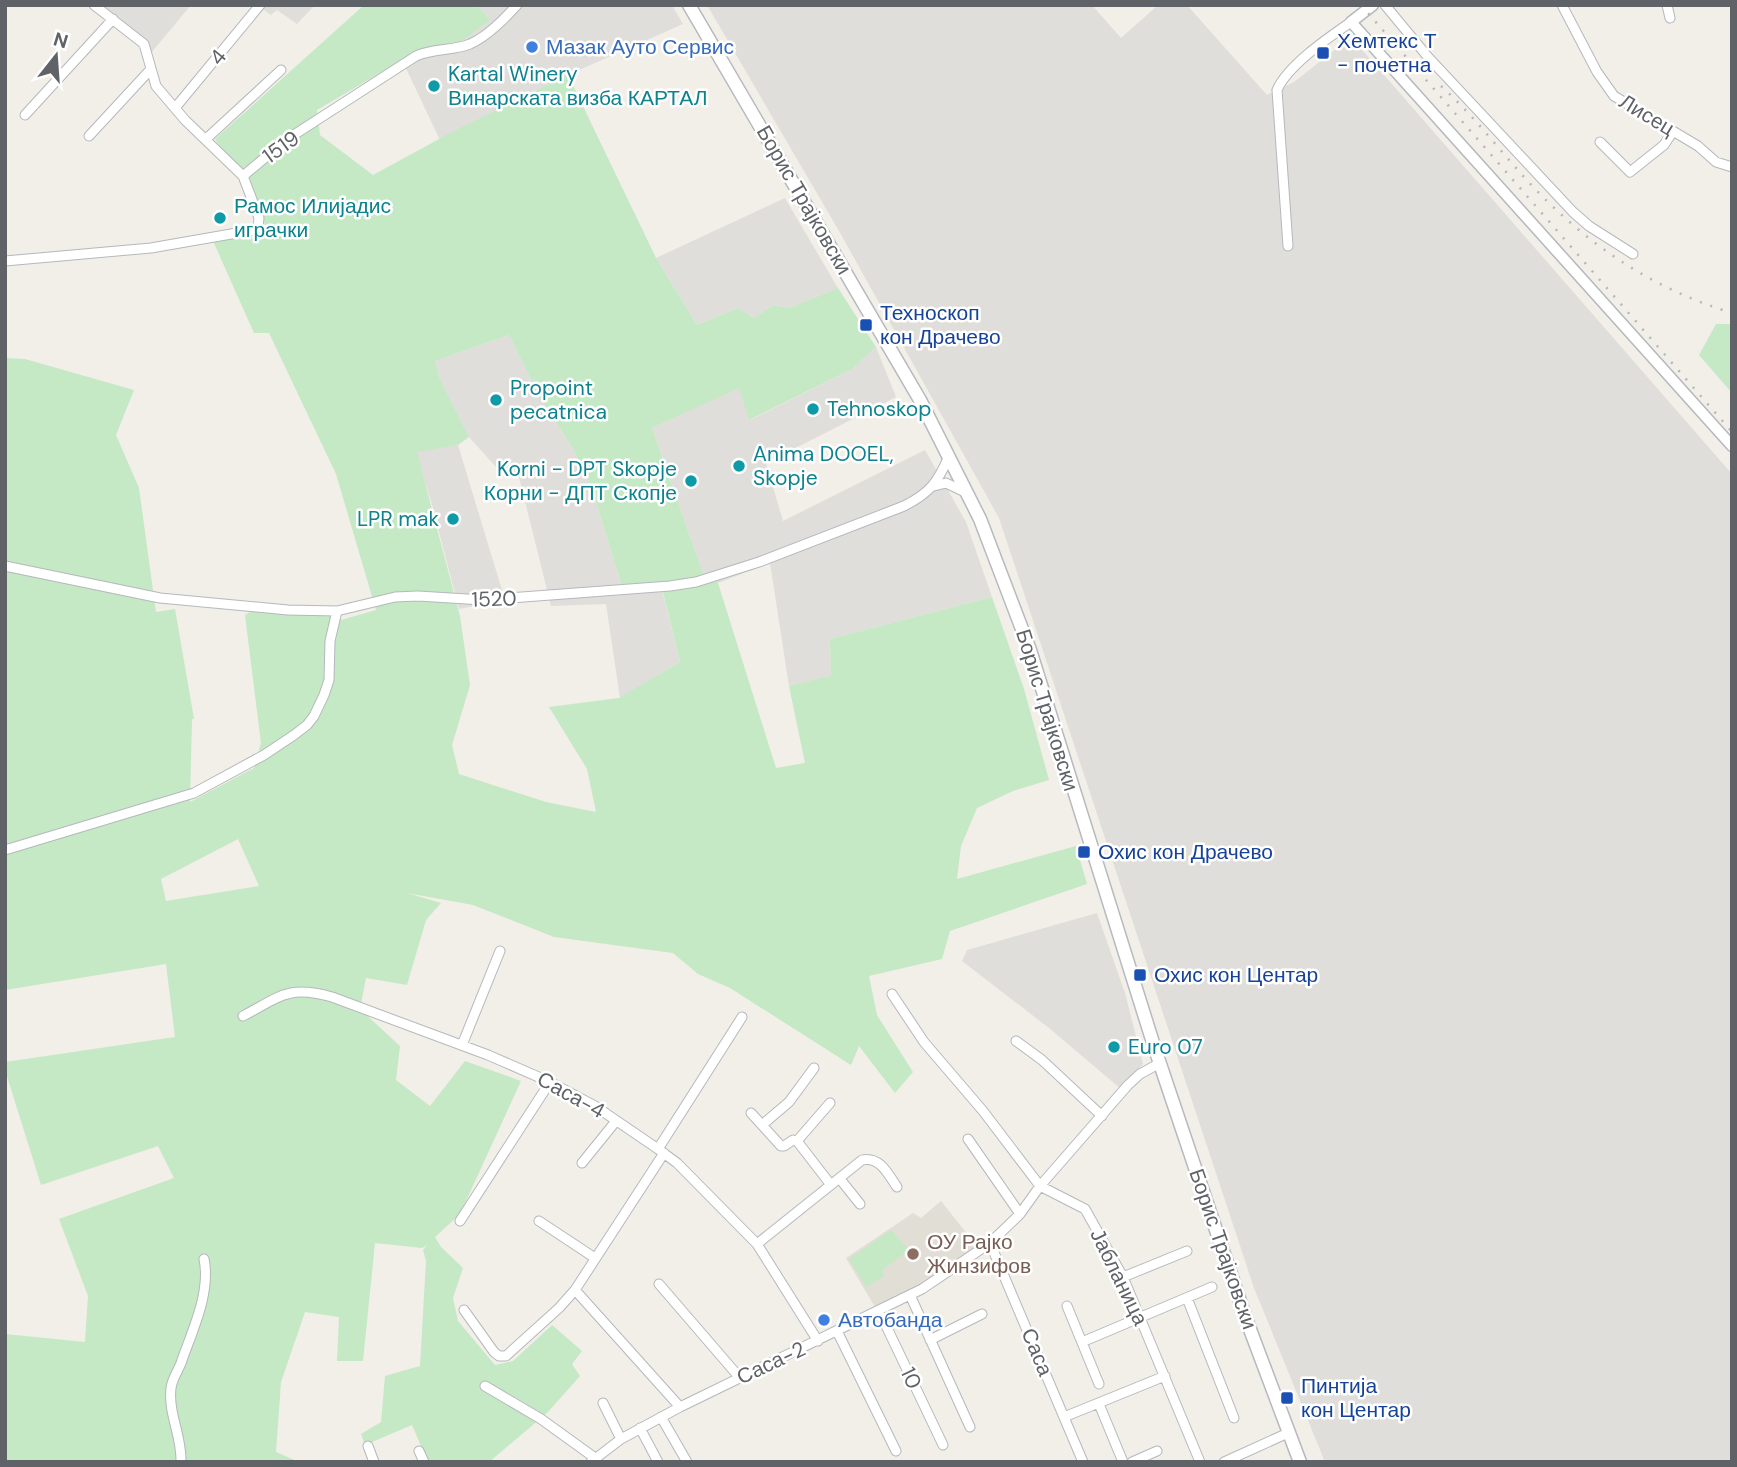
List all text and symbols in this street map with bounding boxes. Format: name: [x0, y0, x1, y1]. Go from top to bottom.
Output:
north arrow: [21, 21, 91, 91]
text: N: [51, 26, 71, 54]
place label: Хемтекс Т - почетна: [1337, 27, 1437, 79]
place label: Мазак Ауто Сервис: [546, 33, 734, 61]
marker: Мазак Ауто Сервис: [524, 39, 540, 55]
street label: 4: [203, 43, 233, 71]
marker: Хемтекс Т - почетна: [1315, 45, 1331, 61]
place label: Kartal Winery Винарската визба КАРТАЛ: [448, 60, 707, 112]
marker: Kartal Winery Винарската визба КАРТАЛ: [426, 78, 442, 94]
street label: Лисец: [1614, 88, 1680, 142]
street label: Борис Трајковски: [750, 120, 858, 280]
street label: 1519: [257, 124, 305, 170]
place label: Рамос Илијадис играчки: [234, 192, 391, 244]
marker: Рамос Илијадис играчки: [212, 210, 228, 226]
place label: Техноскоп кон Драчево: [880, 299, 1001, 351]
marker: Техноскоп кон Драчево: [858, 317, 874, 333]
place label: Propoint pecatnica: [510, 374, 607, 426]
marker: Propoint pecatnica: [488, 392, 504, 408]
place label: Tehnoskop: [827, 395, 931, 423]
marker: Tehnoskop: [805, 401, 821, 417]
place label: Anima DOOEL, Skopje: [753, 440, 894, 492]
place label: Korni - DPT Skopje Корни - ДПТ Скопје: [484, 455, 677, 507]
marker: Anima DOOEL, Skopje: [731, 458, 747, 474]
marker: Korni - DPT Skopje Корни - ДПТ Скопје: [683, 473, 699, 489]
place label: LPR mak: [357, 505, 439, 533]
marker: LPR mak: [445, 511, 461, 527]
street label: 1520: [471, 584, 517, 614]
street label: Борис Трајковски: [1009, 626, 1085, 794]
place label: Охис кон Драчево: [1098, 838, 1273, 866]
marker: Охис кон Драчево: [1076, 844, 1092, 860]
place label: Охис кон Центар: [1154, 961, 1318, 989]
marker: Охис кон Центар: [1132, 967, 1148, 983]
place label: Euro 07: [1128, 1033, 1203, 1061]
marker: Euro 07: [1106, 1039, 1122, 1055]
street label: Саса-4: [532, 1065, 610, 1125]
street label: Борис Трајковски: [1182, 1165, 1264, 1333]
street label: Јабланица: [1084, 1224, 1155, 1330]
place label: ОУ Рајко Жинзифов: [927, 1228, 1031, 1280]
marker: ОУ Рајко Жинзифов: [905, 1246, 921, 1262]
place label: Автобанда: [838, 1306, 943, 1334]
marker: Автобанда: [816, 1312, 832, 1328]
street label: Саса: [1014, 1324, 1060, 1380]
street label: Саса-2: [732, 1335, 810, 1391]
street label: 10: [894, 1363, 928, 1393]
place label: Пинтија кон Центар: [1301, 1372, 1411, 1424]
marker: Пинтија кон Центар: [1279, 1390, 1295, 1406]

